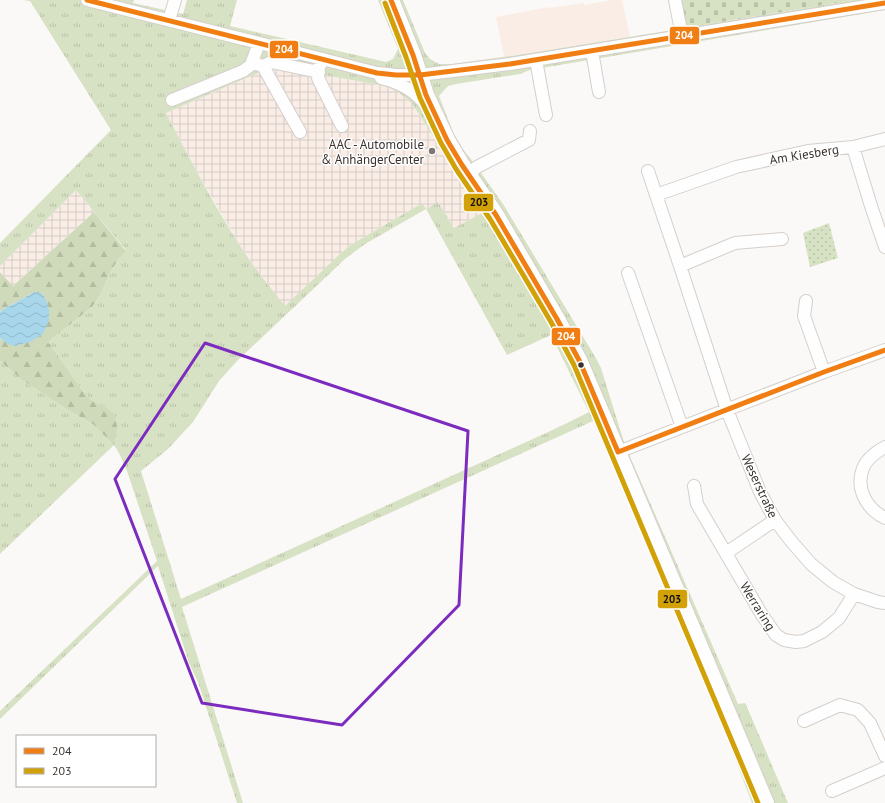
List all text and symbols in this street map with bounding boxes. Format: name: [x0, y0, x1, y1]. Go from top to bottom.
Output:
line badge: 204: [669, 26, 700, 45]
text: 204: [675, 28, 694, 42]
line badge: 204: [269, 40, 299, 59]
text: 204: [275, 42, 294, 56]
place label: AAC - Automobile & AnhängerCenter: [321, 136, 425, 168]
street label: Am Kiesberg: [768, 141, 840, 168]
marker: AAC - Automobile & AnhängerCenter: [427, 146, 437, 156]
line badge: 203: [463, 193, 494, 212]
text: 203: [470, 195, 488, 209]
line badge: 204: [551, 327, 581, 346]
text: 204: [557, 329, 576, 343]
unlabelled marker: [576, 360, 586, 370]
street label: Weserstraße: [737, 452, 782, 521]
street label: Werraring: [736, 579, 779, 634]
line badge: 203: [657, 589, 688, 609]
text: 203: [663, 592, 681, 606]
legend: [16, 735, 156, 787]
text: 204: [52, 743, 72, 758]
text: 203: [52, 763, 72, 778]

